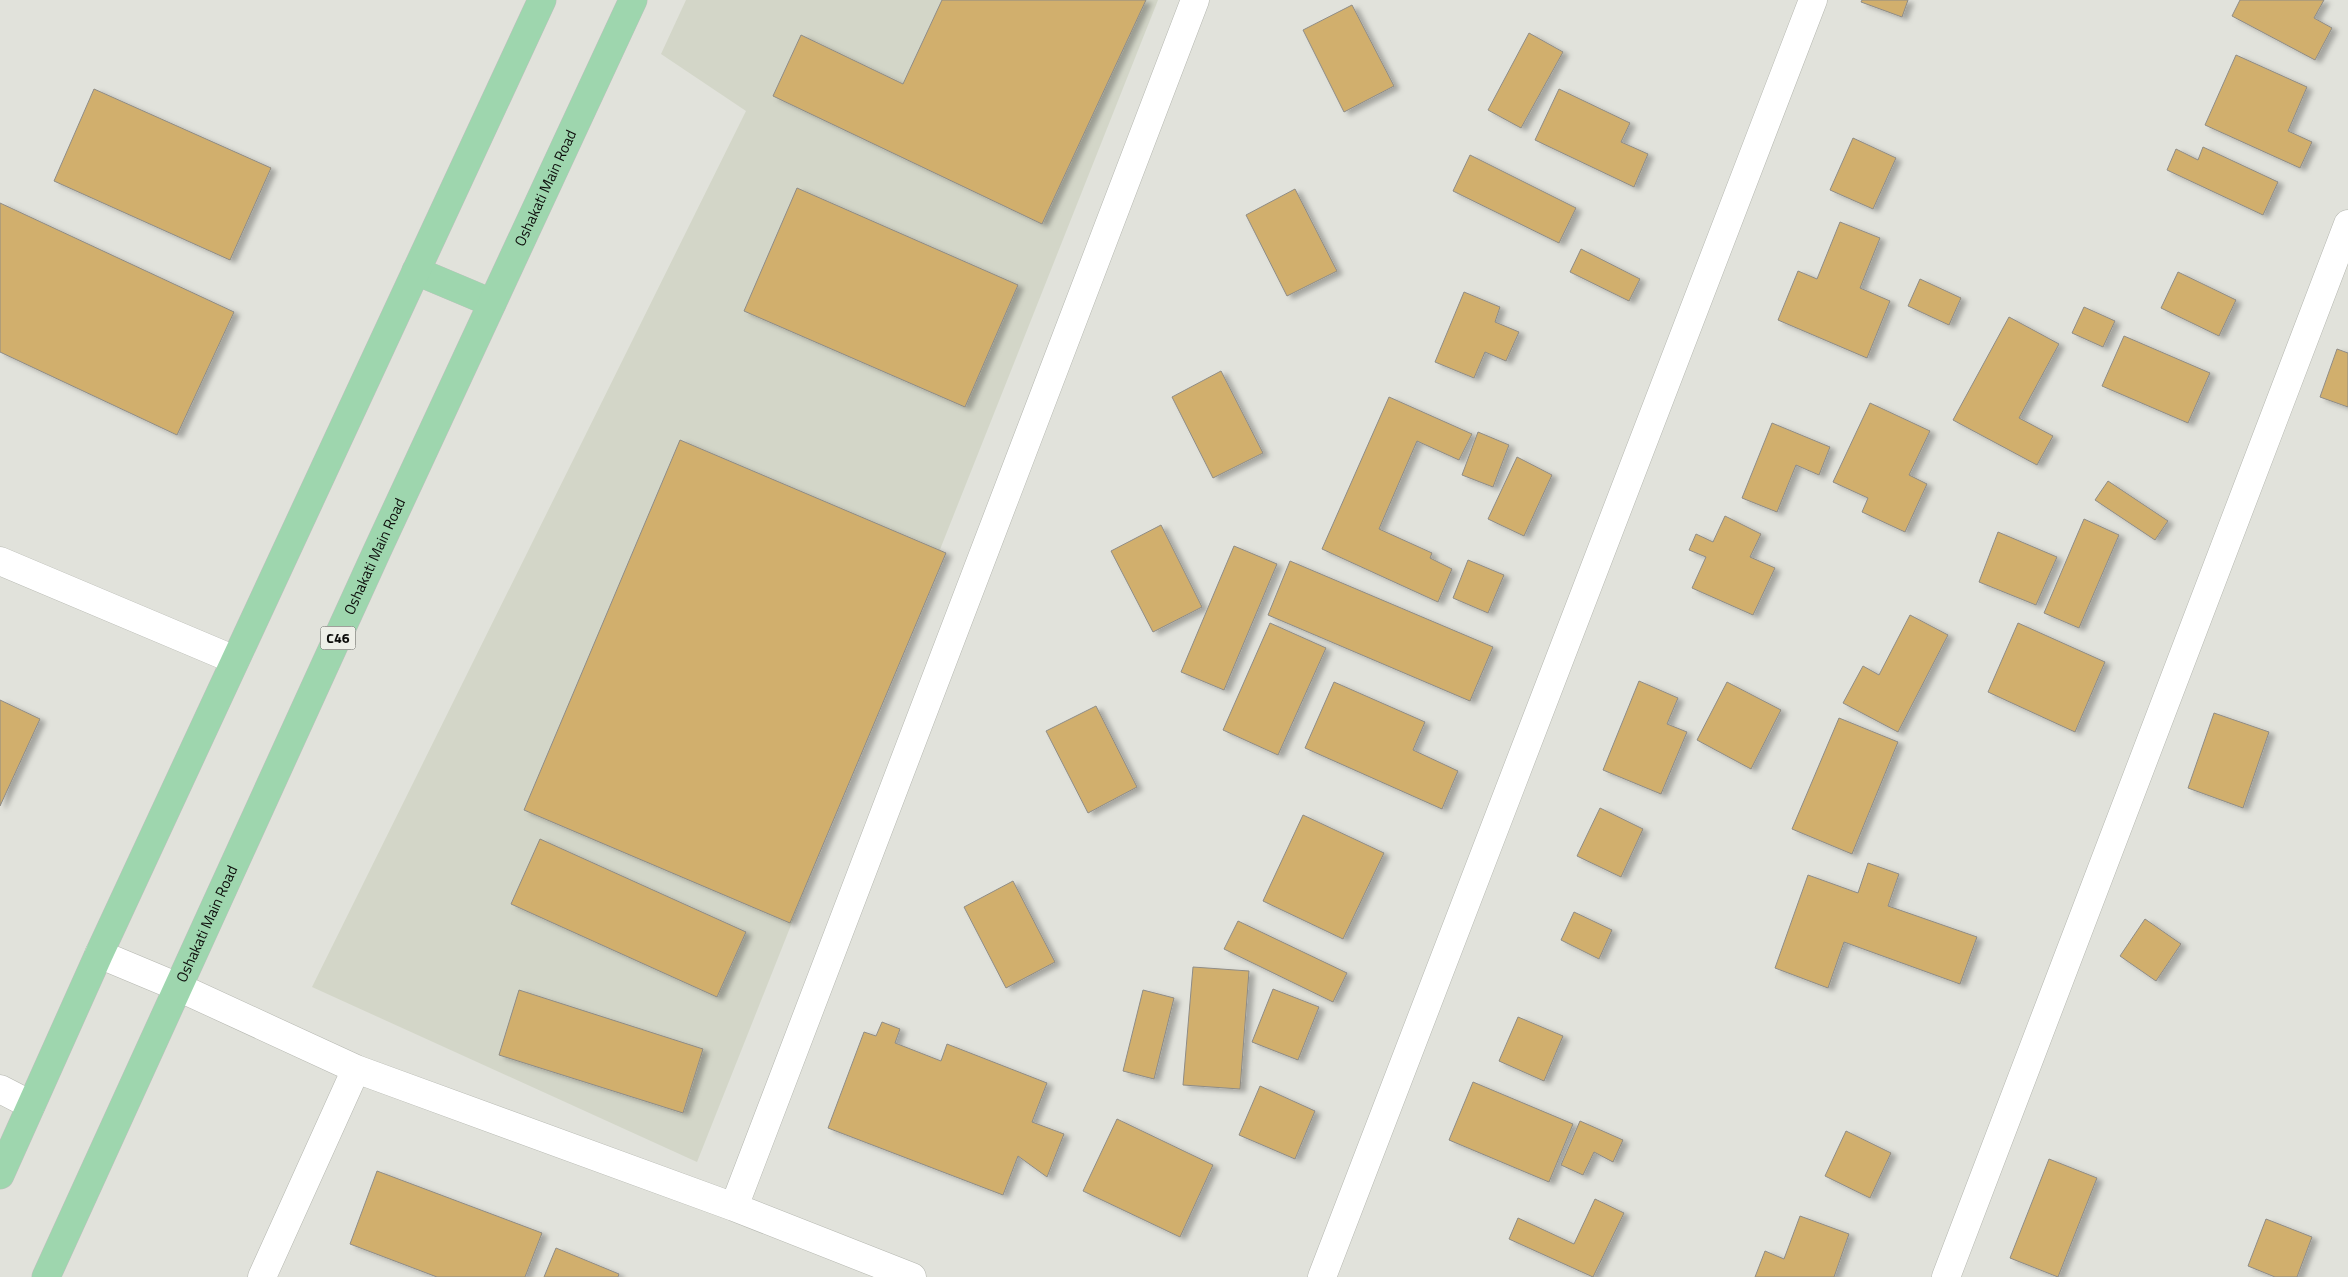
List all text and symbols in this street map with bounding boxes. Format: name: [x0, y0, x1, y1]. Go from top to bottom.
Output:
street label: Oshakati Main Road: [508, 126, 582, 250]
street label: Oshakati Main Road: [337, 494, 411, 618]
road number: C46: [320, 626, 356, 650]
street label: Oshakati Main Road: [170, 862, 243, 986]

